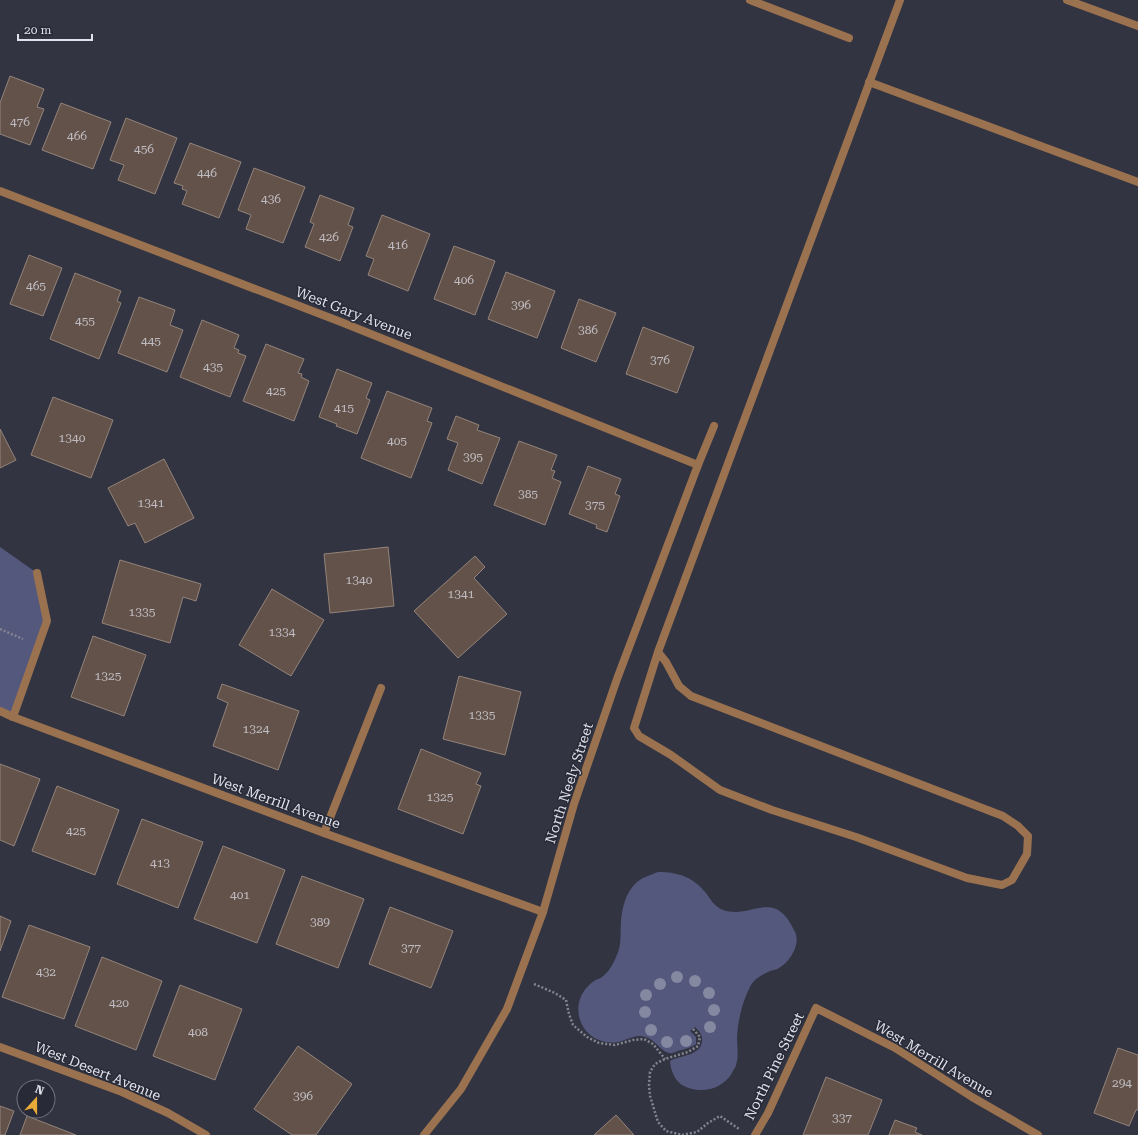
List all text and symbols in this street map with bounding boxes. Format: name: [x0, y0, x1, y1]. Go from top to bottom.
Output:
scale bar: [18, 16, 92, 42]
text: 20 m: [24, 23, 51, 37]
house number: 476: [10, 115, 30, 129]
house number: 466: [67, 129, 87, 143]
house number: 456: [134, 142, 154, 156]
house number: 446: [197, 166, 217, 180]
house number: 436: [261, 192, 281, 206]
house number: 426: [319, 230, 339, 244]
house number: 416: [388, 238, 408, 252]
house number: 406: [454, 273, 474, 287]
house number: 465: [26, 279, 46, 293]
street label: West Gary Avenue: [294, 283, 415, 343]
house number: 396: [511, 298, 531, 312]
house number: 455: [75, 314, 95, 328]
house number: 386: [578, 323, 598, 337]
house number: 445: [141, 334, 161, 348]
house number: 376: [650, 353, 670, 367]
house number: 435: [203, 360, 223, 374]
house number: 425: [266, 384, 286, 398]
house number: 415: [334, 401, 354, 415]
house number: 1340: [59, 431, 86, 445]
house number: 405: [387, 434, 407, 448]
house number: 395: [463, 450, 483, 464]
house number: 385: [518, 487, 538, 501]
house number: 1341: [138, 496, 165, 510]
house number: 375: [585, 498, 605, 512]
house number: 1340: [346, 573, 373, 587]
house number: 1341: [448, 587, 475, 601]
house number: 1335: [129, 605, 156, 619]
house number: 1334: [269, 625, 296, 639]
house number: 1325: [95, 669, 122, 683]
house number: 1335: [469, 708, 496, 722]
street label: North Neely Street: [542, 721, 596, 845]
house number: 1324: [243, 722, 270, 736]
street label: West Merrill Avenue: [209, 770, 343, 832]
house number: 1325: [427, 790, 454, 804]
house number: 425: [66, 824, 86, 838]
house number: 413: [150, 856, 170, 870]
house number: 401: [230, 888, 250, 902]
house number: 389: [310, 915, 330, 929]
house number: 377: [401, 941, 421, 955]
house number: 432: [36, 965, 56, 979]
house number: 420: [109, 996, 129, 1010]
street label: North Pine Street: [741, 1010, 807, 1122]
street label: West Merrill Avenue: [872, 1017, 997, 1101]
house number: 408: [188, 1025, 208, 1039]
street label: West Desert Avenue: [33, 1038, 164, 1104]
house number: 294: [1112, 1076, 1132, 1090]
north arrow: [16, 1079, 56, 1119]
text: N: [33, 1083, 46, 1098]
house number: 396: [293, 1089, 313, 1103]
house number: 337: [832, 1111, 852, 1125]

